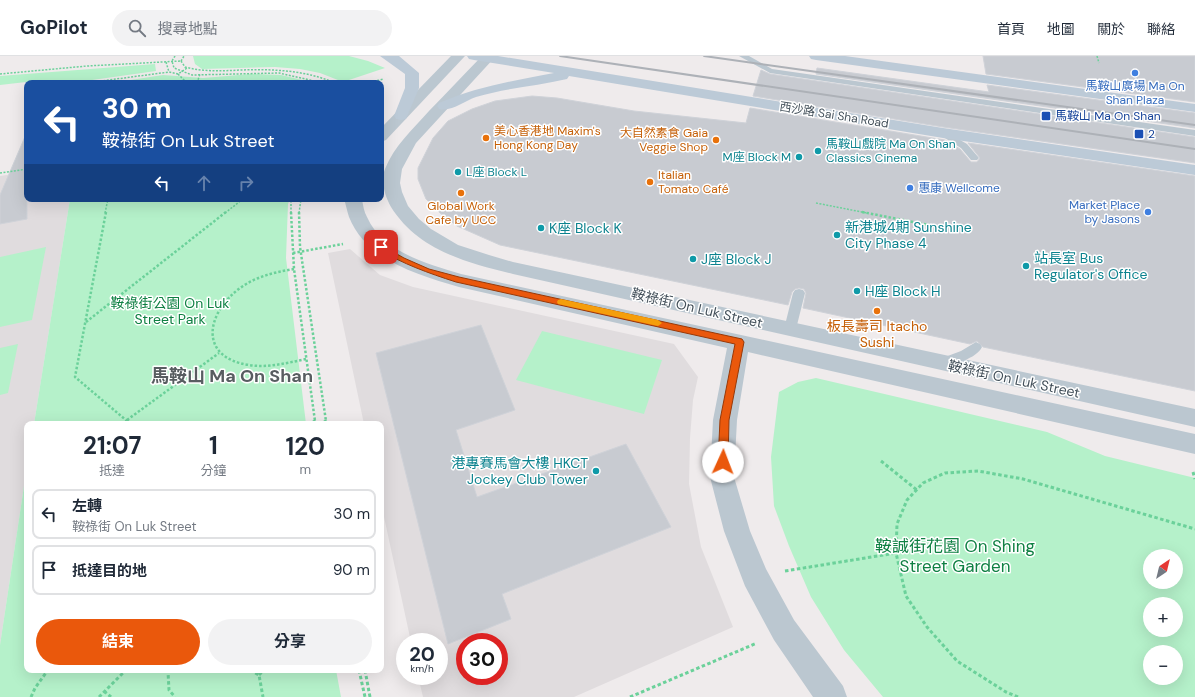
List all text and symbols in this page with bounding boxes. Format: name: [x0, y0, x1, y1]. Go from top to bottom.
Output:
search box: [112, 10, 392, 46]
text: GoPilot: [20, 15, 88, 40]
icon: search: [126, 17, 148, 39]
text: 搜尋地點: [158, 19, 218, 39]
text: 首頁: [997, 20, 1025, 38]
text: 地圖: [1047, 20, 1075, 38]
text: 關於: [1097, 20, 1125, 38]
text: 聯絡: [1147, 20, 1175, 38]
marker: 馬鞍山廣場 Ma On Shan Plaza: [1130, 68, 1140, 78]
place label: 馬鞍山廣場 Ma On Shan Plaza: [1085, 78, 1185, 108]
text: 30 m: [102, 90, 172, 127]
icon: left: [36, 96, 88, 148]
street label: 西沙路 Sai Sha Road: [778, 98, 890, 132]
place label: 馬鞍山 Ma On Shan: [1055, 108, 1161, 124]
marker: 馬鞍山 Ma On Shan: [1040, 110, 1052, 122]
place label: 美心香港地 Maxim's Hong Kong Day: [494, 123, 601, 153]
place label: 大自然素食 Gaia Veggie Shop: [620, 125, 708, 155]
place label: 2: [1148, 126, 1155, 142]
marker: 2: [1133, 128, 1145, 140]
text: 鞍祿街 On Luk Street: [102, 129, 275, 153]
marker: 美心香港地 Maxim's Hong Kong Day: [481, 133, 491, 143]
marker: 大自然素食 Gaia Veggie Shop: [711, 135, 721, 145]
place label: 馬鞍山戲院 Ma On Shan Classics Cinema: [826, 136, 956, 166]
marker: 馬鞍山戲院 Ma On Shan Classics Cinema: [813, 146, 823, 156]
place label: M座 Block M: [722, 149, 791, 165]
marker: M座 Block M: [794, 152, 804, 162]
place label: L座 Block L: [466, 164, 527, 180]
marker: L座 Block L: [453, 167, 463, 177]
place label: Italian Tomato Café: [658, 167, 729, 197]
icon: left: [151, 172, 173, 194]
icon: ahead: [193, 172, 215, 194]
icon: right: [235, 172, 257, 194]
marker: Italian Tomato Café: [645, 177, 655, 187]
place label: 惠康 Wellcome: [918, 180, 1000, 196]
marker: 惠康 Wellcome: [905, 183, 915, 193]
marker: Global Work Cafe by UCC: [456, 188, 466, 198]
place label: Market Place by Jasons: [1069, 197, 1140, 227]
place label: Global Work Cafe by UCC: [426, 198, 497, 228]
marker: Market Place by Jasons: [1143, 207, 1153, 217]
place label: 新港城4期 Sunshine City Phase 4: [845, 218, 972, 252]
place label: K座 Block K: [549, 219, 622, 237]
marker: K座 Block K: [536, 223, 546, 233]
pin: [364, 230, 398, 264]
marker: 新港城4期 Sunshine City Phase 4: [832, 230, 842, 240]
icon: arrive: [370, 236, 392, 258]
place label: 站長室 Bus Regulator's Office: [1034, 249, 1147, 283]
place label: J座 Block J: [701, 250, 771, 268]
marker: J座 Block J: [688, 254, 698, 264]
marker: 站長室 Bus Regulator's Office: [1021, 261, 1031, 271]
place label: H座 Block H: [865, 282, 940, 300]
street label: 鞍祿街 On Luk Street: [630, 284, 764, 332]
marker: H座 Block H: [852, 286, 862, 296]
park label: 鞍祿街公園 On Luk Street Park: [111, 294, 229, 328]
marker: 板長壽司 Itacho Sushi: [872, 306, 882, 316]
place label: 板長壽司 Itacho Sushi: [827, 317, 927, 351]
street label: 鞍祿街 On Luk Street: [947, 356, 1081, 402]
district label: 馬鞍山 Ma On Shan: [151, 364, 313, 388]
text: 21:07: [83, 430, 141, 461]
text: 1: [209, 430, 218, 461]
text: 120: [286, 431, 325, 462]
position arrow: [702, 441, 744, 483]
place label: 港專賽馬會大樓 HKCT Jockey Club Tower: [451, 454, 588, 488]
text: m: [299, 461, 311, 478]
text: 抵達: [99, 462, 125, 479]
text: 分鐘: [200, 462, 226, 479]
marker: 港專賽馬會大樓 HKCT Jockey Club Tower: [591, 466, 601, 476]
text: 左轉: [72, 496, 102, 516]
icon: left: [38, 503, 60, 525]
text: 30 m: [334, 504, 370, 524]
text: 鞍祿街 On Luk Street: [72, 518, 197, 535]
park label: 鞍誠街花園 On Shing Street Garden: [875, 535, 1035, 577]
north arrow: [1143, 549, 1183, 589]
map controls: [1143, 549, 1183, 685]
icon: arrive: [38, 559, 60, 581]
text: 90 m: [333, 560, 370, 580]
text: 抵達目的地: [72, 561, 147, 581]
button: +: [1143, 597, 1183, 637]
button: 結束: [36, 619, 200, 665]
button: 分享: [208, 619, 372, 665]
speed limit sign: 30: [456, 633, 508, 685]
text: 20: [409, 641, 435, 667]
button: −: [1143, 645, 1183, 685]
text: km/h: [410, 662, 434, 675]

